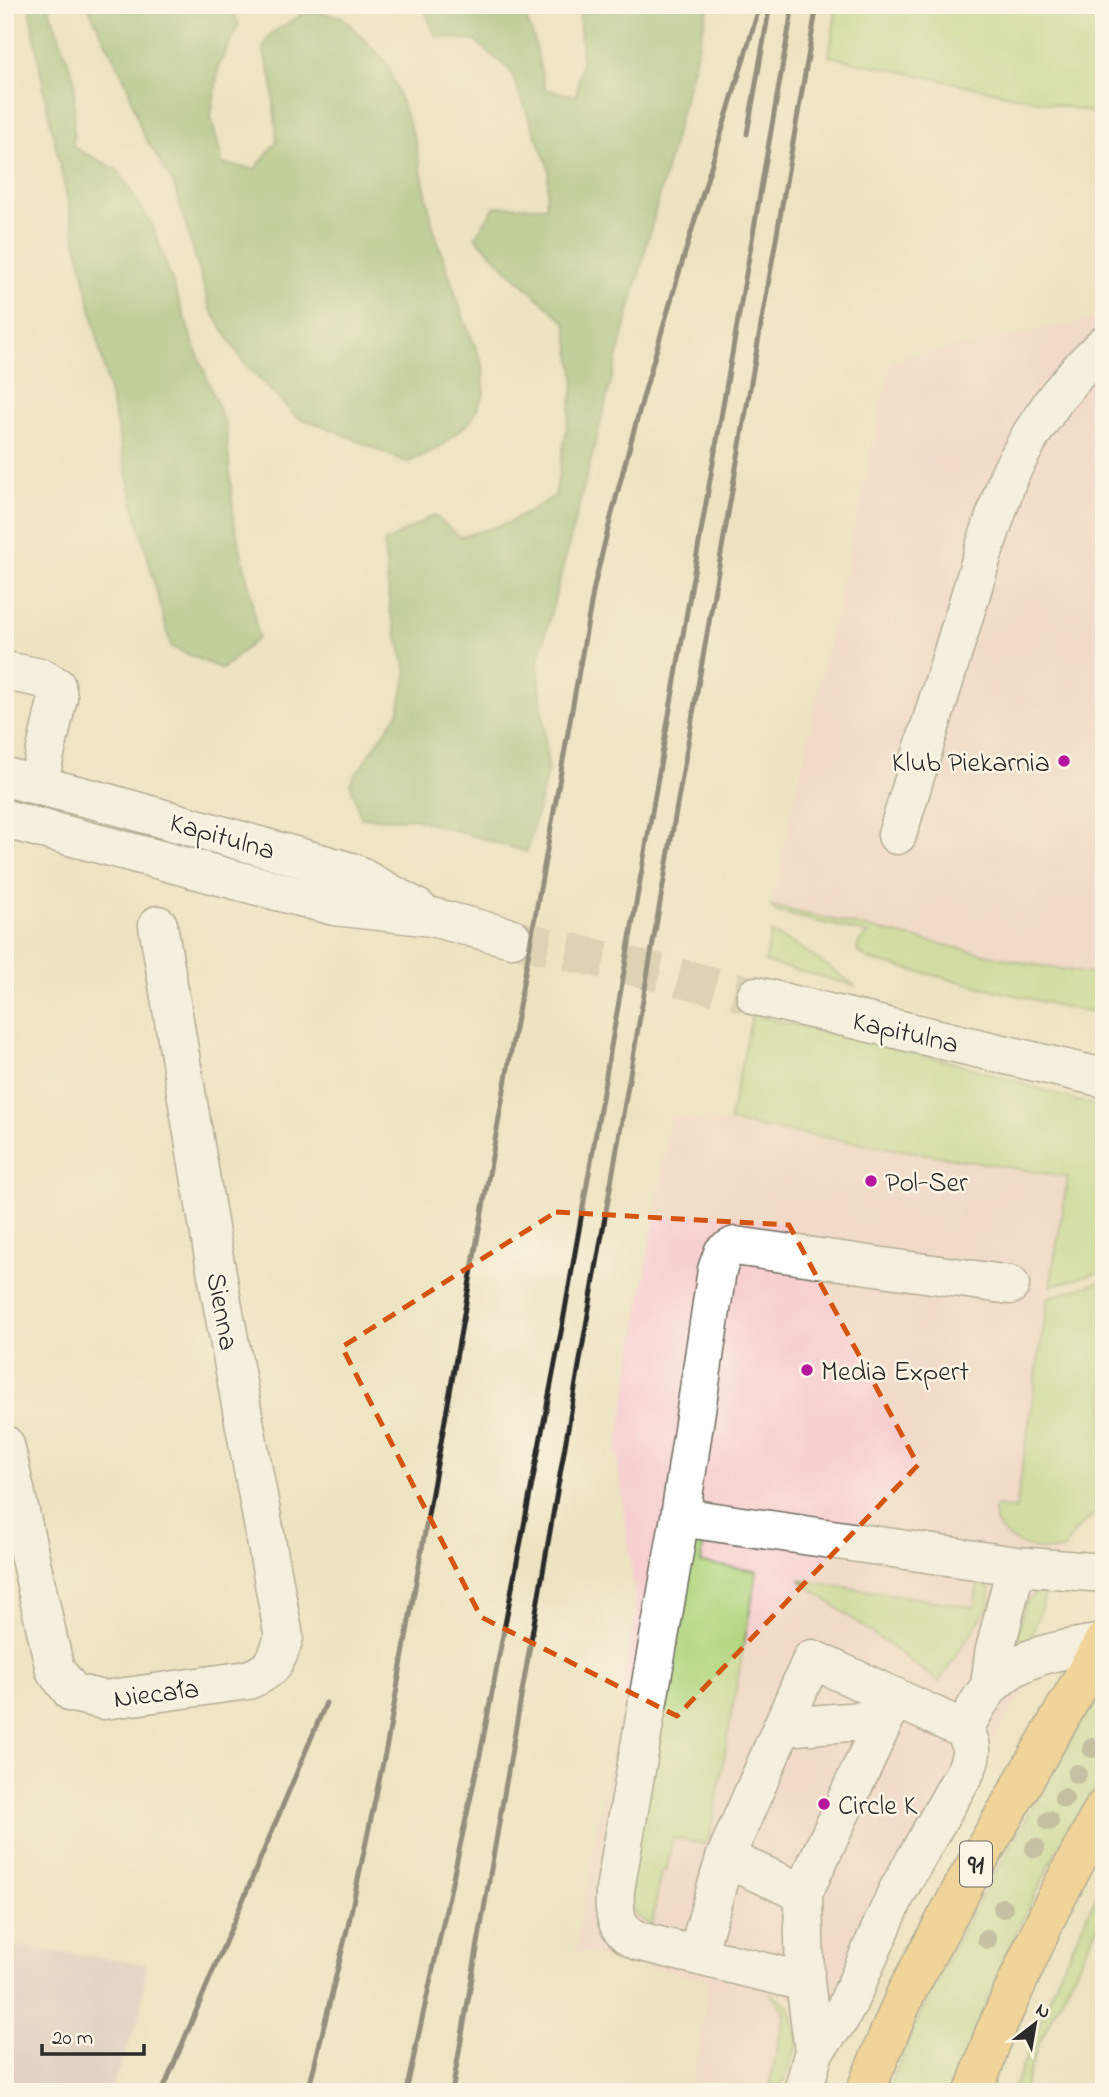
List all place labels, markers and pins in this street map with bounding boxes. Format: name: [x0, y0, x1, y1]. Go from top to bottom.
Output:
place label: Klub Piekarnia: [892, 744, 1050, 785]
marker: Klub Piekarnia: [1056, 753, 1072, 769]
place label: Pol-Ser: [885, 1164, 968, 1205]
marker: Pol-Ser: [863, 1173, 879, 1189]
place label: Media Expert: [821, 1353, 969, 1394]
marker: Media Expert: [799, 1362, 815, 1378]
place label: Circle K: [838, 1787, 918, 1828]
marker: Circle K: [816, 1796, 832, 1812]

